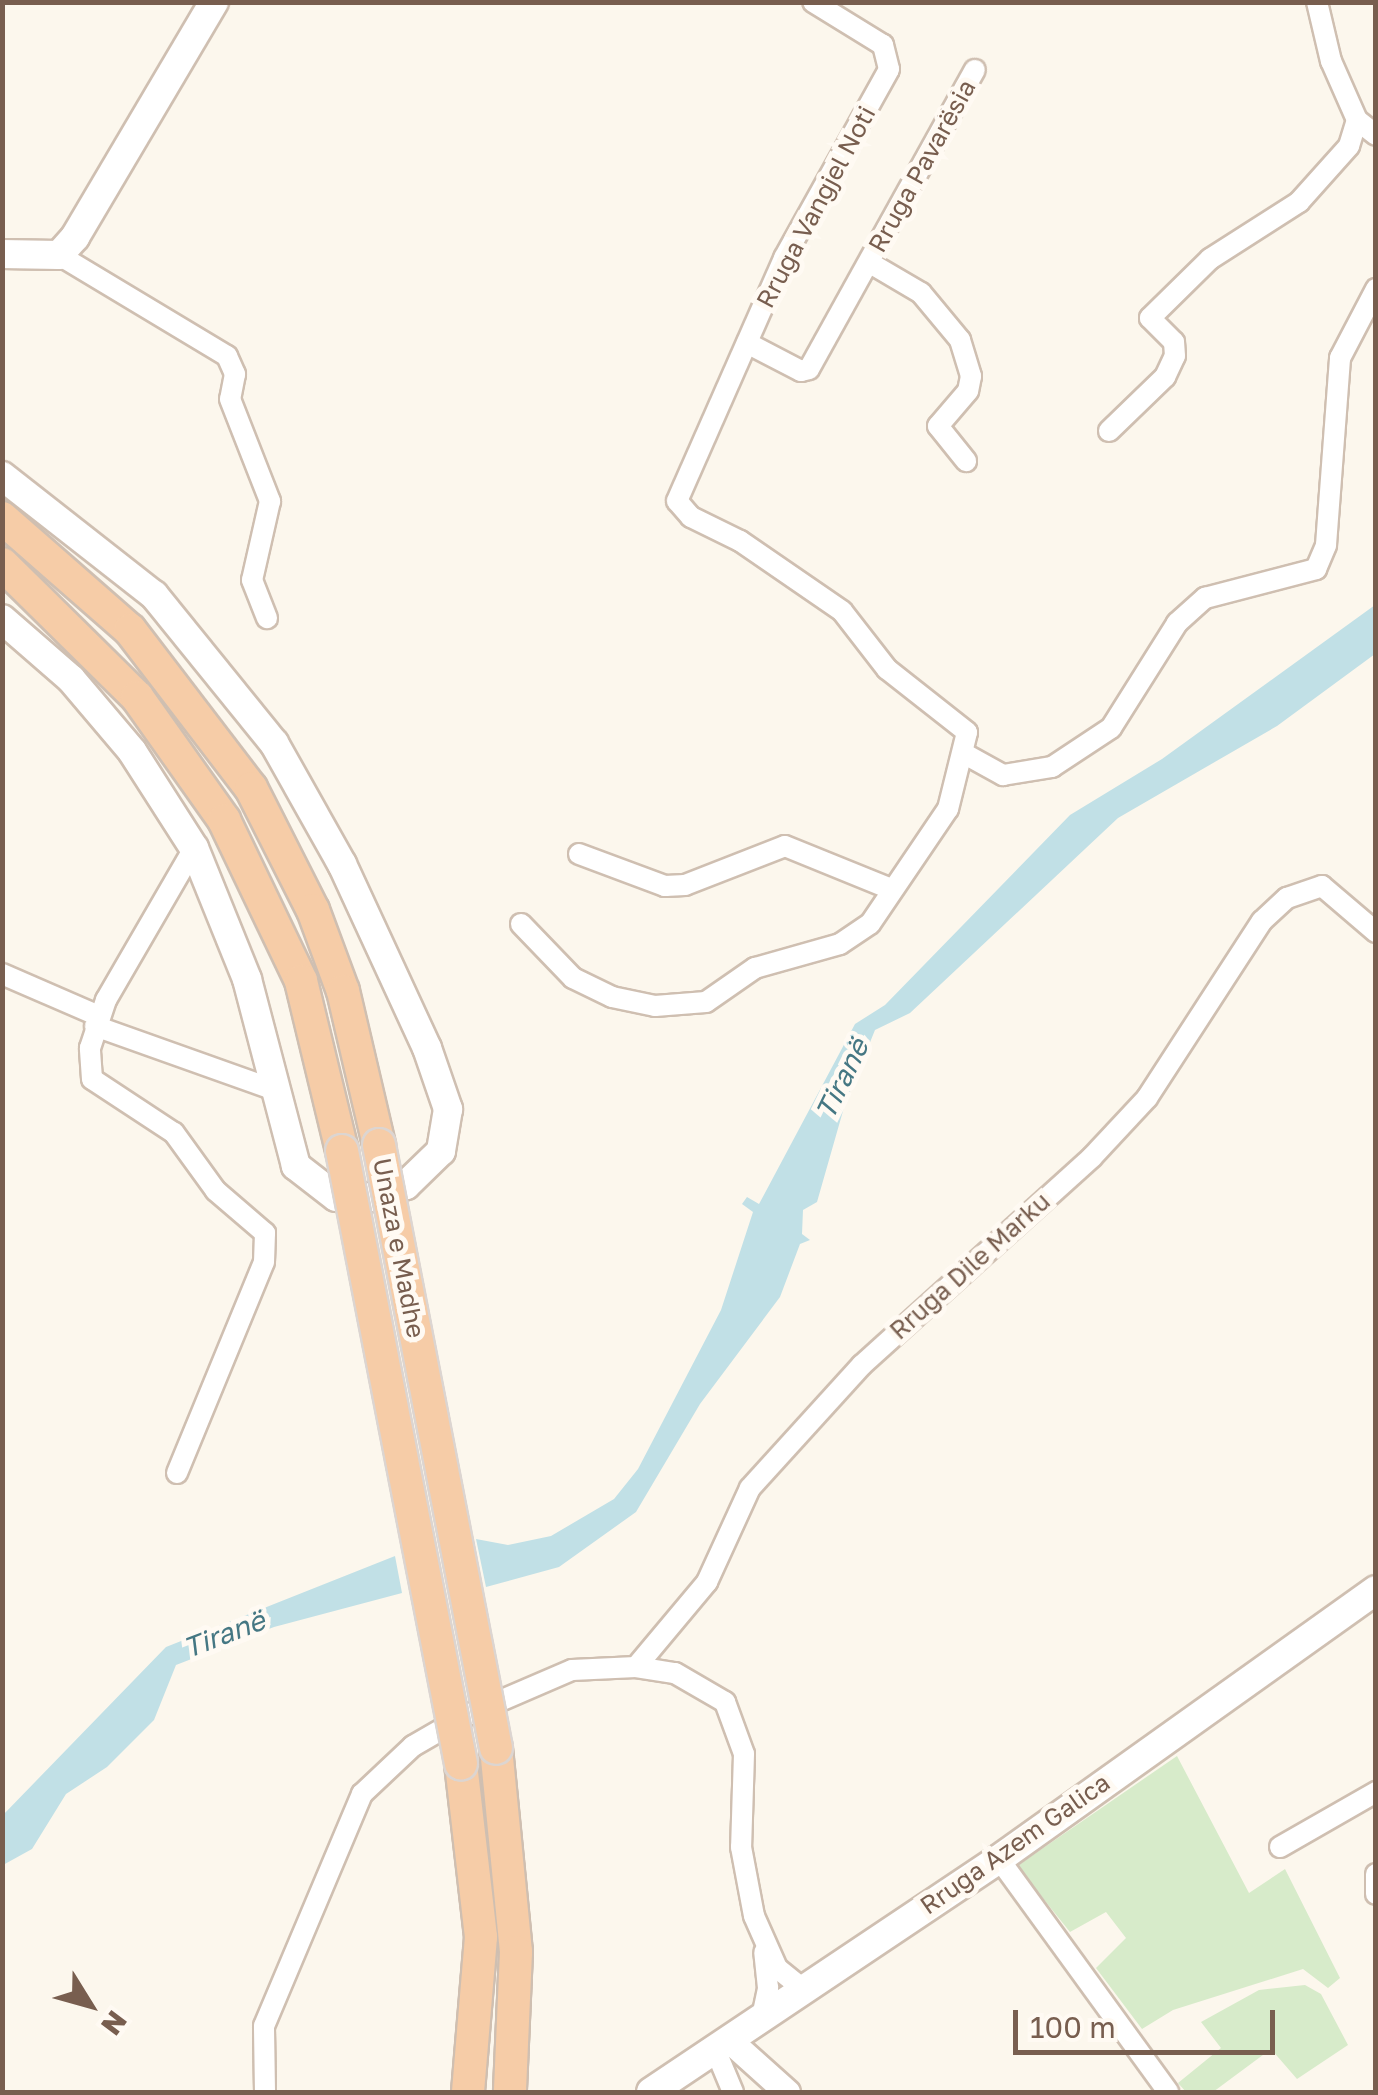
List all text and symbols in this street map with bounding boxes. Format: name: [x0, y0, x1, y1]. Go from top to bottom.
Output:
street label: Rruga Pavarësia: [862, 74, 982, 258]
street label: Rruga Vangjel Noti: [750, 101, 882, 313]
water label: Tiranë: [808, 1034, 876, 1124]
street label: Unaza e Madhe: [367, 1156, 431, 1340]
street label: Rruga Dile Marku: [884, 1186, 1056, 1346]
water label: Tiranë: [178, 1603, 270, 1665]
street label: Rruga Azem Galica: [914, 1767, 1116, 1921]
north arrow: [40, 1955, 140, 2055]
scale bar: [1018, 1990, 1280, 2052]
text: N: [95, 2005, 134, 2042]
text: 100 m: [1030, 2009, 1116, 2045]

